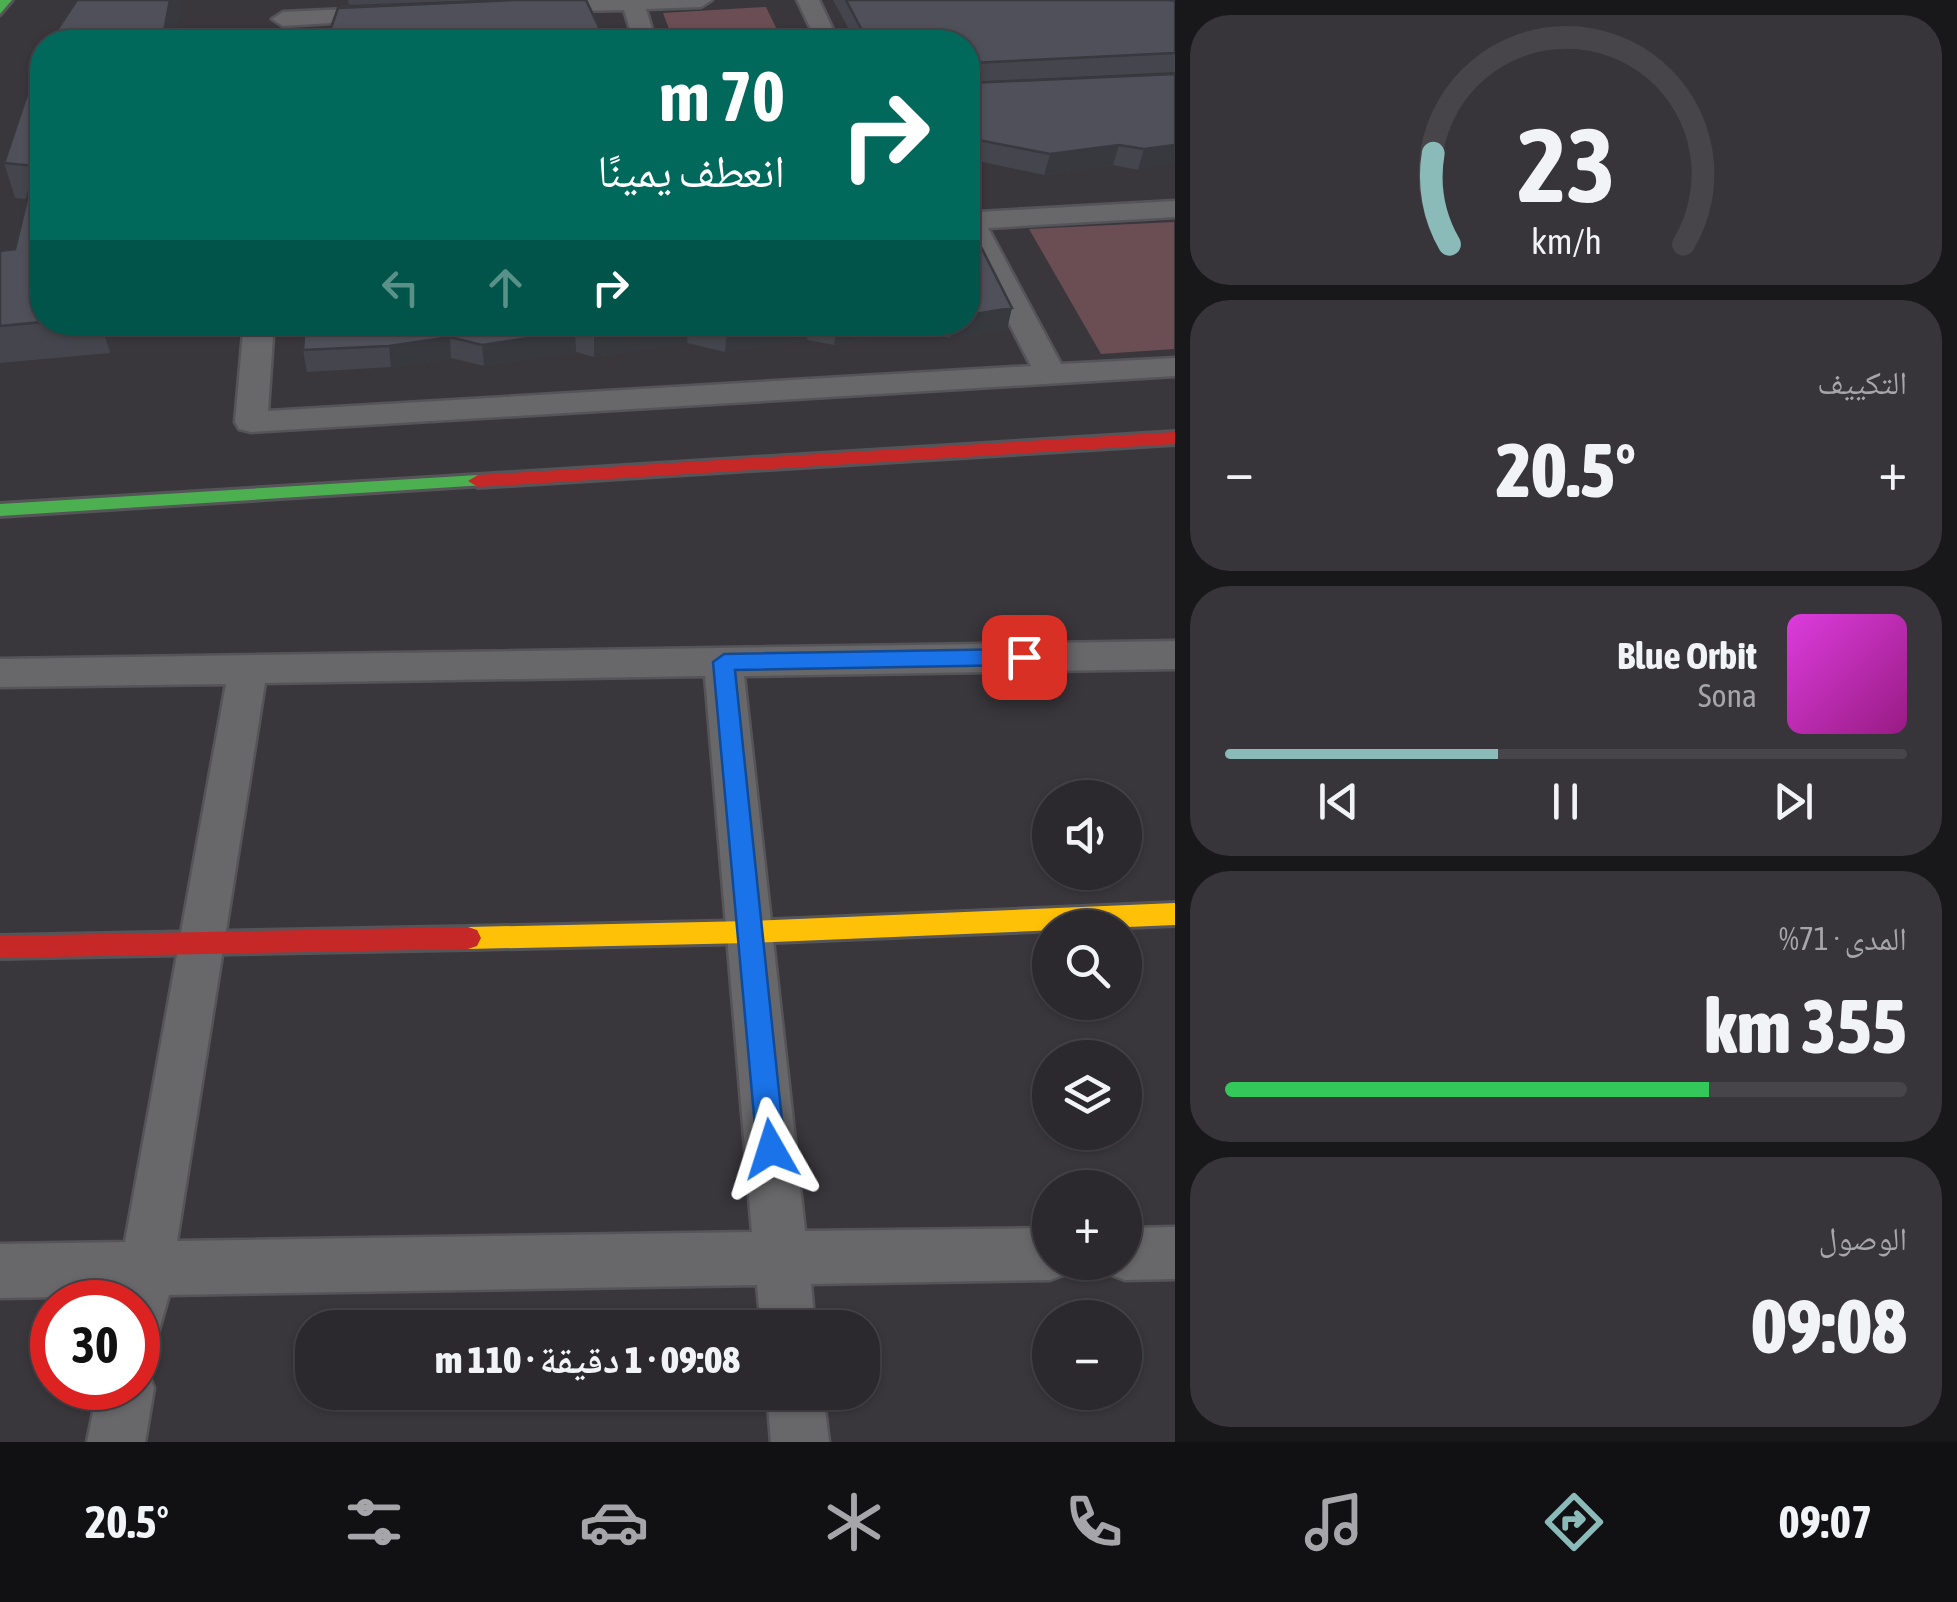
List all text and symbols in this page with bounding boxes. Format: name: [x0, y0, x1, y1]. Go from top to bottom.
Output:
text: 70 m: [659, 56, 785, 136]
icon: right: [820, 70, 950, 200]
text: 23: [1517, 105, 1615, 224]
text: انعطف يمينًا: [597, 145, 785, 197]
text: km/h: [1531, 221, 1601, 262]
icon: left: [373, 260, 428, 315]
icon: ahead: [478, 260, 533, 315]
icon: right: [583, 260, 638, 315]
text: التكييف: [1817, 364, 1907, 401]
text: 20.5°: [1496, 427, 1636, 513]
text: −: [1225, 439, 1254, 502]
text: +: [1878, 439, 1907, 502]
pin: [982, 615, 1067, 700]
icon: arrive: [997, 630, 1052, 685]
text: Blue Orbit: [1617, 634, 1757, 677]
text: Sona: [1698, 677, 1757, 714]
icon: previous: [1311, 774, 1366, 829]
icon: pause: [1538, 774, 1593, 829]
icon: next: [1766, 774, 1821, 829]
map controls: [1032, 780, 1142, 1410]
button: sound: [1032, 780, 1142, 890]
button: search: [1032, 910, 1142, 1020]
text: المدى · 71%: [1779, 920, 1907, 957]
text: 355 km: [1704, 983, 1907, 1069]
button: layers: [1032, 1040, 1142, 1150]
position arrow: [719, 1097, 823, 1201]
button: +: [1032, 1170, 1142, 1280]
text: الوصول: [1818, 1220, 1907, 1257]
speed limit sign: 30: [30, 1280, 160, 1410]
text: 09:08: [1751, 1283, 1907, 1369]
button: −: [1032, 1300, 1142, 1410]
text: 09:08 · 1 دقيقة · 110 m: [435, 1338, 740, 1381]
icon: filters: [339, 1487, 409, 1557]
icon: car: [579, 1487, 649, 1557]
icon: climate: [819, 1487, 889, 1557]
icon: phone: [1059, 1487, 1129, 1557]
icon: music: [1299, 1487, 1369, 1557]
icon: directions: [1539, 1487, 1609, 1557]
text: 20.5°: [85, 1496, 169, 1548]
text: 09:07: [1779, 1496, 1872, 1548]

